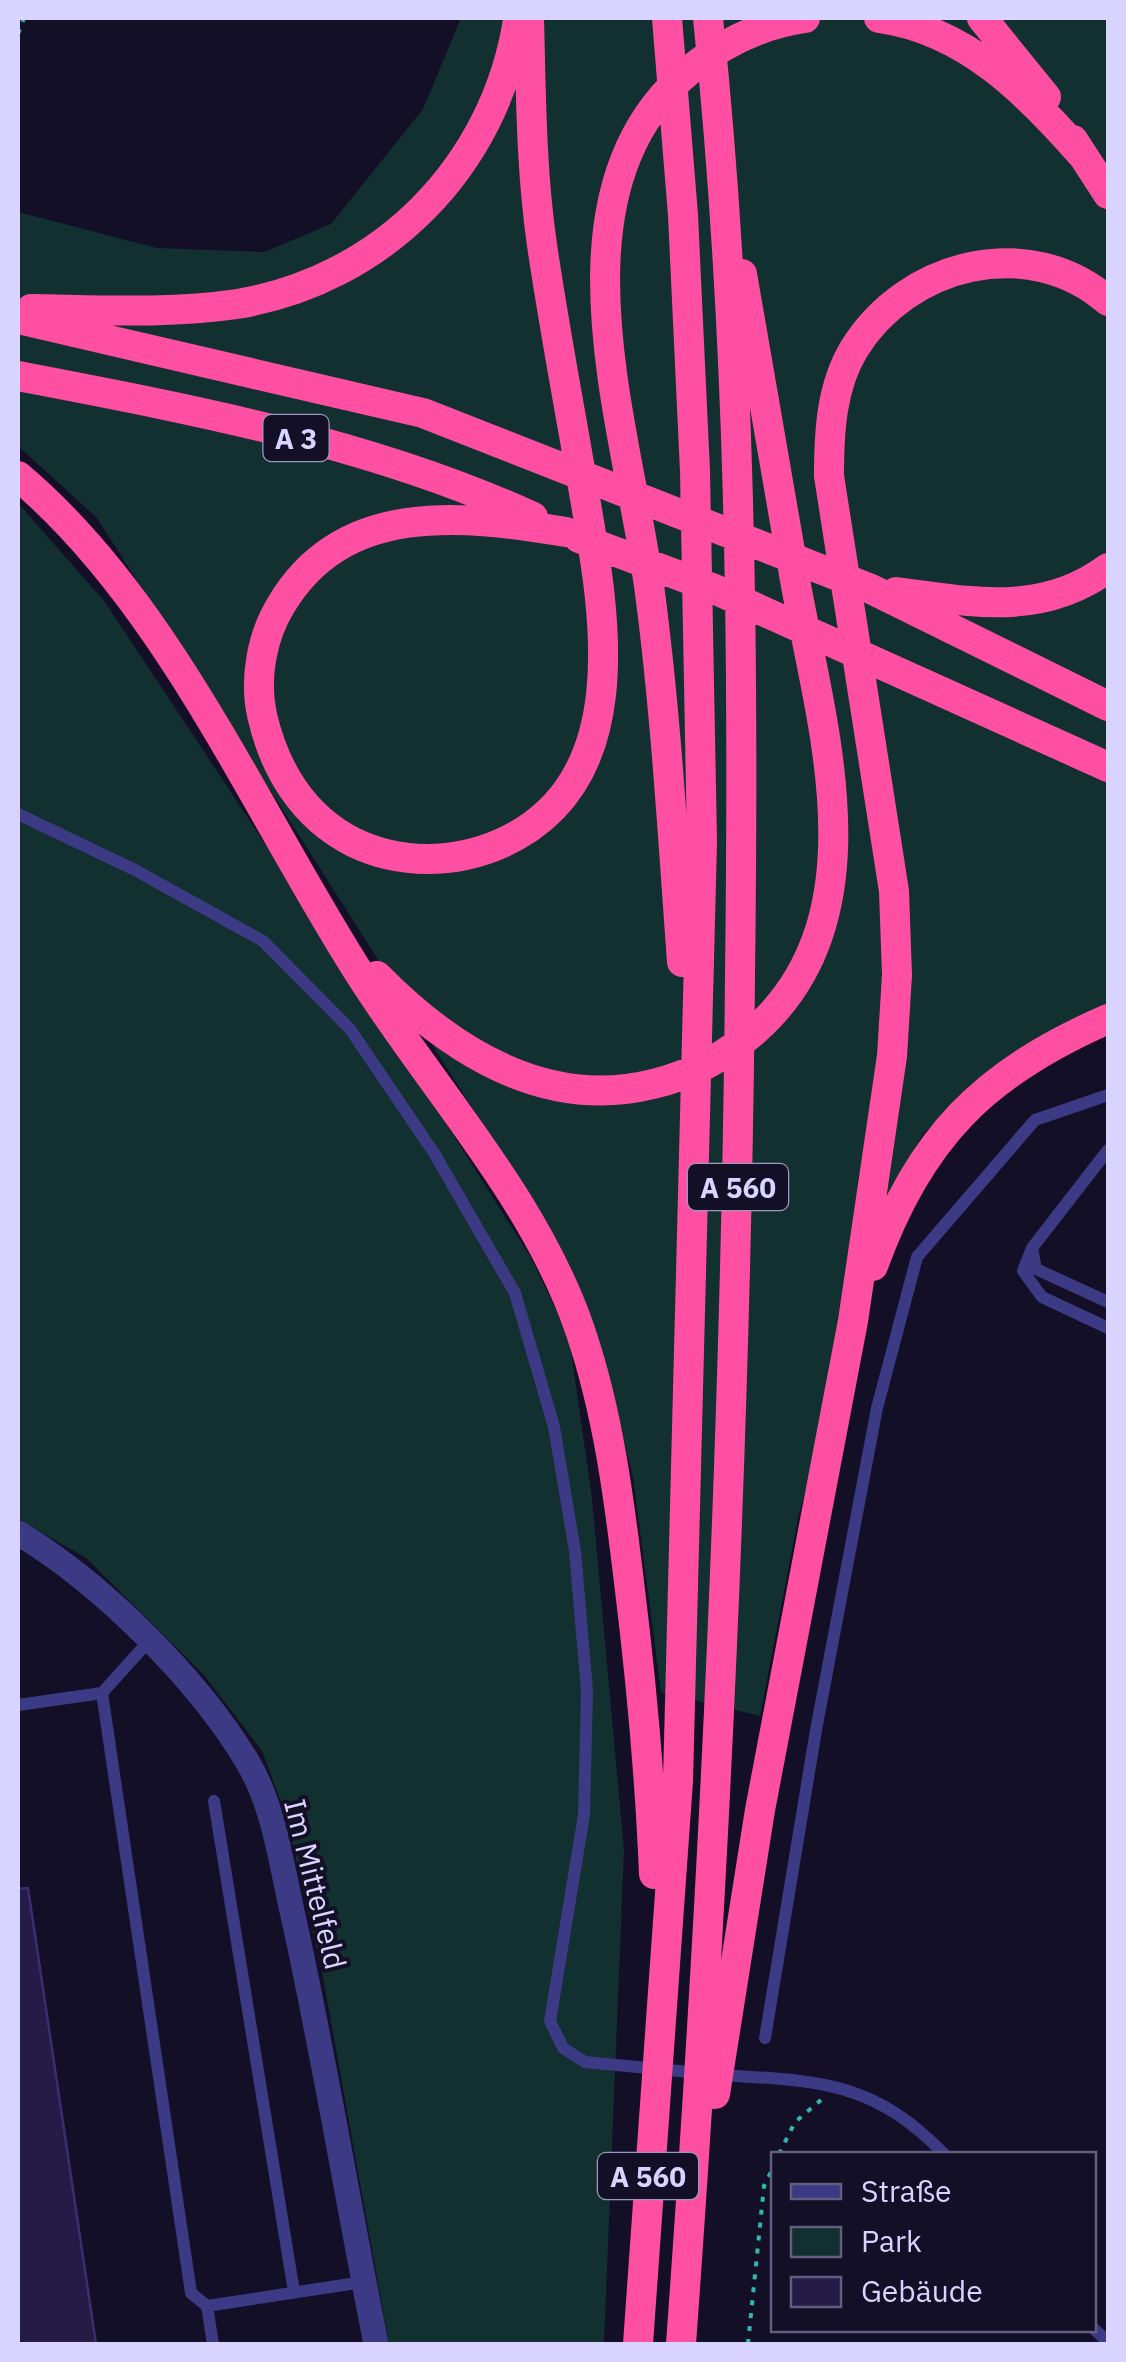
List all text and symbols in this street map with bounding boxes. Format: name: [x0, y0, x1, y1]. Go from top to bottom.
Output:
road number: A 3: [264, 415, 328, 461]
road number: A 560: [688, 1164, 788, 1210]
street label: Im Mittelfeld: [276, 1795, 356, 1973]
legend: [771, 2152, 1096, 2332]
road number: A 560: [598, 2153, 698, 2199]
text: Straße: [861, 2171, 952, 2210]
text: Park: [861, 2221, 922, 2260]
text: Gebäude: [861, 2271, 983, 2310]

